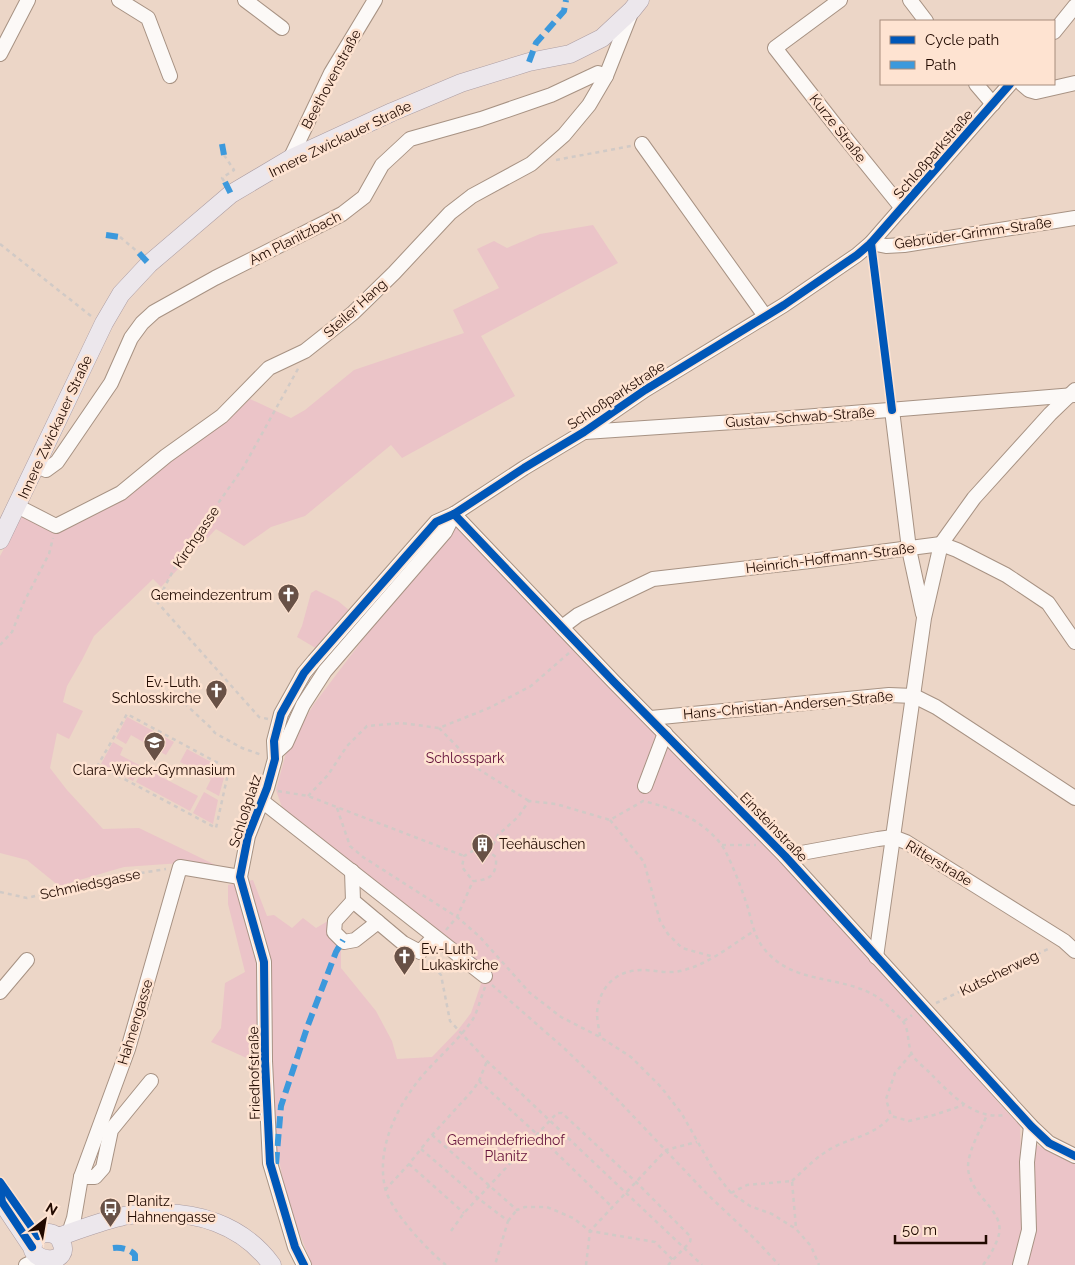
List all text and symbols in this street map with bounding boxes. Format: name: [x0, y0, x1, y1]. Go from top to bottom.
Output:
legend: [880, 20, 1055, 85]
street label: Beethovenstraße: [298, 27, 364, 131]
text: Cycle path: [925, 31, 999, 49]
text: Path: [925, 56, 956, 74]
street label: Kurze Straße: [806, 91, 870, 165]
street label: Innere Zwickauer Straße: [266, 98, 414, 180]
street label: Schloßparkstraße: [890, 106, 976, 202]
street label: Am Planitzbach: [246, 208, 344, 268]
street label: Gebrüder-Grimm-Straße: [893, 214, 1053, 252]
street label: Steiler Hang: [320, 276, 390, 340]
street label: Innere Zwickauer Straße: [15, 353, 95, 501]
street label: Schloßparkstraße: [564, 358, 668, 432]
street label: Gustav-Schwab-Straße: [725, 404, 875, 430]
street label: Kirchgasse: [170, 503, 222, 571]
street label: Heinrich-Hoffmann-Straße: [745, 540, 915, 576]
church icon: Gemeindezentrum: [276, 583, 300, 614]
place label: Gemeindezentrum: [151, 587, 272, 603]
place label: Ev.-Luth. Schlosskirche: [112, 674, 201, 706]
church icon: Ev.-Luth. Schlosskirche: [205, 678, 229, 709]
street label: Hans-Christian-Andersen-Straße: [682, 688, 894, 722]
school or university icon: Clara-Wieck-Gymnasium: [142, 730, 166, 761]
park label: Schlosspark: [426, 750, 505, 766]
place label: Clara-Wieck-Gymnasium: [73, 762, 235, 778]
street label: Schloßplatz: [226, 772, 264, 850]
street label: Einsteinstraße: [737, 789, 811, 865]
building icon: Teehäuschen: [471, 832, 495, 863]
place label: Teehäuschen: [499, 836, 586, 852]
street label: Ritterstraße: [903, 837, 975, 889]
street label: Schmiedsgasse: [38, 866, 142, 902]
place label: Ev.-Luth. Lukaskirche: [421, 941, 498, 973]
church icon: Ev.-Luth. Lukaskirche: [393, 945, 417, 976]
street label: Kutscherweg: [957, 947, 1041, 999]
street label: Hahnengasse: [114, 977, 156, 1067]
street label: Friedhofstraße: [245, 1026, 263, 1120]
park label: Gemeindefriedhof Planitz: [447, 1132, 566, 1164]
place label: Planitz, Hahnengasse: [127, 1193, 216, 1225]
north arrow: [20, 1195, 70, 1245]
bus stop icon: Planitz, Hahnengasse: [99, 1197, 123, 1228]
text: N: [43, 1199, 60, 1218]
scale bar: [895, 1212, 986, 1244]
text: 50 m: [902, 1221, 937, 1239]

